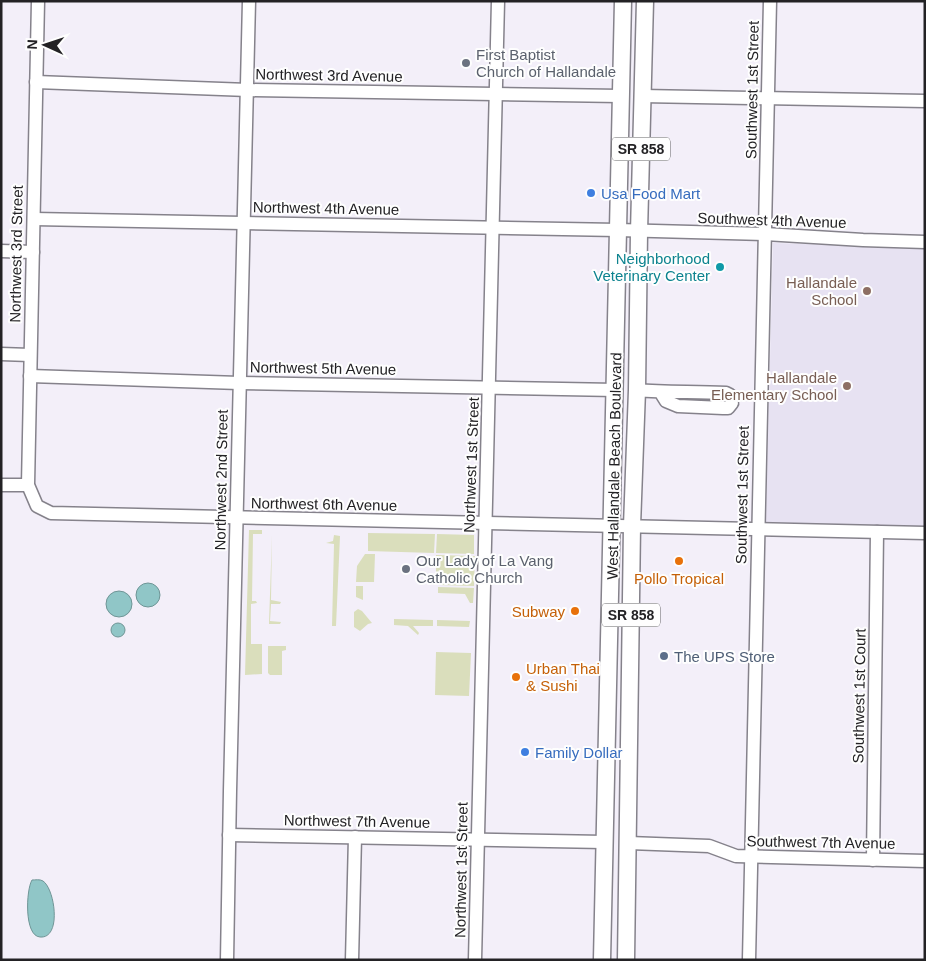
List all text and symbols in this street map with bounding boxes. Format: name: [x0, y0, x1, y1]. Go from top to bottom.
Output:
north arrow: [20, 20, 70, 70]
street label: Southwest 1st Street: [742, 20, 762, 159]
text: N: [24, 39, 40, 50]
place label: First Baptist Church of Hallandale: [476, 46, 616, 80]
marker: First Baptist Church of Hallandale: [460, 57, 472, 69]
street label: Northwest 3rd Avenue: [255, 65, 403, 85]
road number: SR 858: [612, 138, 670, 160]
street label: Northwest 3rd Street: [6, 184, 26, 323]
place label: Usa Food Mart: [601, 185, 701, 202]
marker: Usa Food Mart: [585, 187, 597, 199]
street label: Northwest 4th Avenue: [253, 198, 399, 218]
street label: Southwest 4th Avenue: [697, 209, 847, 231]
place label: Neighborhood Veterinary Center: [593, 250, 710, 284]
marker: Neighborhood Veterinary Center: [714, 261, 726, 273]
place label: Hallandale School: [786, 274, 857, 308]
marker: Hallandale School: [861, 285, 873, 297]
street label: West Hallandale Beach Boulevard: [604, 352, 624, 580]
street label: Northwest 5th Avenue: [250, 358, 396, 378]
place label: Hallandale Elementary School: [711, 369, 837, 403]
marker: Hallandale Elementary School: [841, 380, 853, 392]
street label: Northwest 1st Street: [460, 396, 482, 533]
street label: Northwest 2nd Street: [211, 409, 231, 551]
street label: Southwest 1st Street: [732, 425, 752, 564]
street label: Northwest 6th Avenue: [251, 494, 397, 514]
place label: Our Lady of La Vang Catholic Church: [416, 552, 553, 586]
marker: Pollo Tropical: [673, 555, 685, 567]
marker: Our Lady of La Vang Catholic Church: [400, 563, 412, 575]
place label: Pollo Tropical: [634, 570, 724, 587]
place label: Subway: [512, 603, 565, 620]
road number: SR 858: [602, 604, 660, 626]
marker: Subway: [569, 605, 581, 617]
street label: Southwest 1st Court: [849, 628, 869, 764]
place label: The UPS Store: [674, 648, 775, 665]
marker: The UPS Store: [658, 650, 670, 662]
place label: Urban Thai & Sushi: [526, 660, 600, 694]
marker: Urban Thai & Sushi: [510, 671, 522, 683]
place label: Family Dollar: [535, 744, 623, 761]
marker: Family Dollar: [519, 746, 531, 758]
street label: Northwest 1st Street: [451, 801, 471, 938]
street label: Northwest 7th Avenue: [284, 811, 430, 831]
street label: Southwest 7th Avenue: [746, 832, 896, 852]

